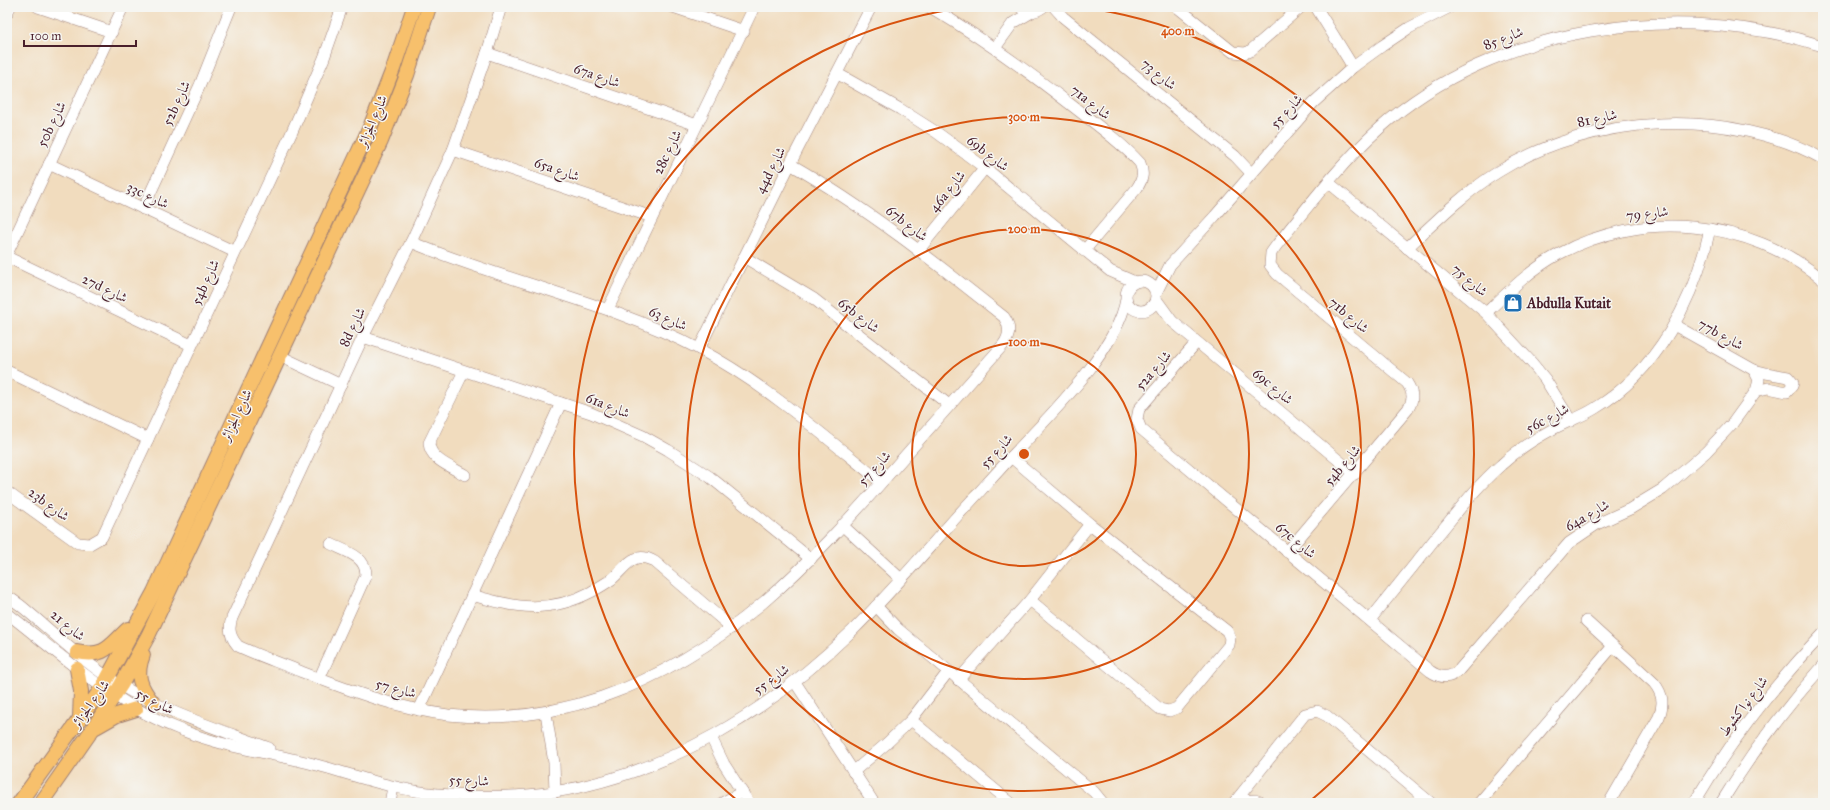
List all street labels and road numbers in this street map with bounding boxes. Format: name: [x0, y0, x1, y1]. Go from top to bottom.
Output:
street label: شارع 85: [1481, 23, 1527, 57]
street label: شارع 73: [1136, 55, 1180, 96]
street label: 67a شارع: [570, 60, 622, 94]
street label: 52b شارع: [159, 78, 197, 130]
street label: 71a شارع: [1065, 81, 1114, 126]
street label: شارع 55: [1267, 91, 1308, 134]
street label: شارع الجزائر: [353, 92, 394, 153]
street label: 50b شارع: [33, 99, 72, 151]
street label: شارع 81: [1576, 106, 1619, 134]
street label: 28c شارع: [649, 127, 688, 179]
street label: 69b شارع: [961, 132, 1012, 178]
street label: 44d شارع: [752, 144, 792, 198]
street label: 65a شارع: [531, 154, 582, 188]
street label: 46a شارع: [926, 167, 972, 217]
street label: 33c شارع: [123, 178, 172, 215]
street label: 67b شارع: [880, 202, 931, 247]
street label: شارع 79: [1625, 203, 1669, 227]
street label: 54b شارع: [188, 257, 226, 309]
street label: شارع 75: [1446, 261, 1491, 302]
street label: 27d شارع: [78, 270, 130, 309]
street label: 65b شارع: [833, 294, 883, 339]
street label: 71b شارع: [1323, 294, 1372, 339]
street label: شارع 63: [645, 303, 690, 337]
street label: 8d شارع: [336, 305, 372, 351]
street label: 77b شارع: [1694, 315, 1746, 356]
street label: 52a شارع: [1132, 347, 1177, 395]
street label: 69c شارع: [1247, 364, 1297, 411]
street label: شارع الجزائر: [216, 387, 259, 447]
street label: 61a شارع: [582, 389, 632, 425]
street label: 56c شارع: [1523, 400, 1573, 440]
street label: شارع 55: [977, 431, 1018, 474]
street label: 54b شارع: [1320, 441, 1367, 491]
street label: شارع 57: [854, 447, 897, 491]
street label: 23b شارع: [23, 484, 73, 527]
street label: 64a شارع: [1562, 496, 1614, 537]
street label: 67c شارع: [1270, 518, 1320, 565]
street label: شارع 21: [45, 606, 88, 647]
street label: شارع 55: [750, 661, 794, 701]
street label: شارع نواكشوط: [1715, 673, 1774, 742]
street label: شارع 57: [373, 675, 418, 705]
street label: شارع الجزائر: [66, 677, 116, 735]
street label: شارع 55: [132, 685, 177, 721]
street label: شارع 55: [448, 771, 489, 793]

